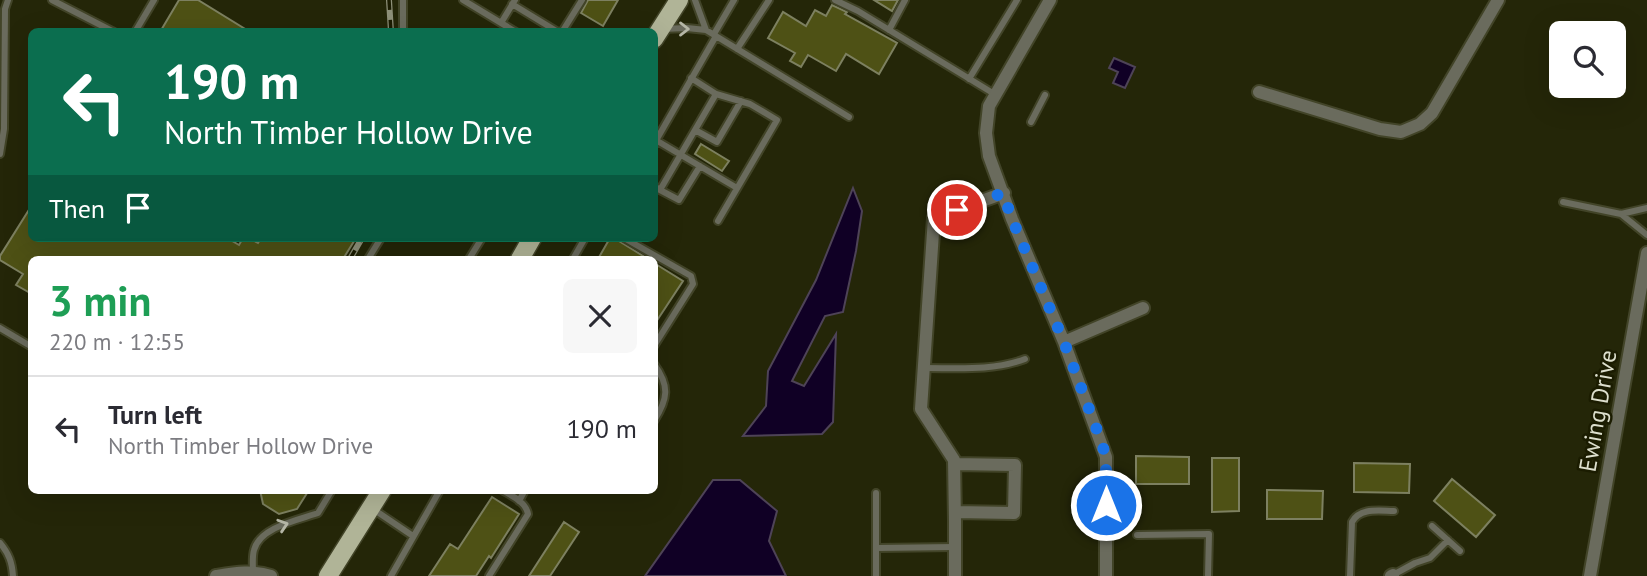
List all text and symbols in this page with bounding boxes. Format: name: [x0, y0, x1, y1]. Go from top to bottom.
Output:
one-way arrow: [679, 21, 689, 37]
map controls: [1549, 21, 1626, 98]
button: search: [1549, 21, 1626, 98]
text: 190 m: [164, 49, 299, 113]
icon: left: [49, 56, 140, 147]
text: North Timber Hollow Drive: [164, 111, 533, 153]
pin: [927, 180, 987, 240]
icon: arrive: [119, 189, 157, 227]
icon: arrive: [938, 191, 976, 229]
text: Then: [49, 192, 105, 225]
text: 3 min: [49, 273, 151, 328]
button: close: [563, 279, 637, 353]
text: 220 m · 12:55: [49, 327, 185, 356]
street label: Ewing Drive: [1572, 348, 1623, 474]
text: Turn left: [108, 398, 202, 431]
icon: left: [49, 410, 87, 448]
text: 190 m: [566, 412, 637, 445]
text: North Timber Hollow Drive: [108, 431, 373, 460]
position arrow: [1069, 468, 1143, 542]
one-way arrow: [277, 519, 289, 533]

